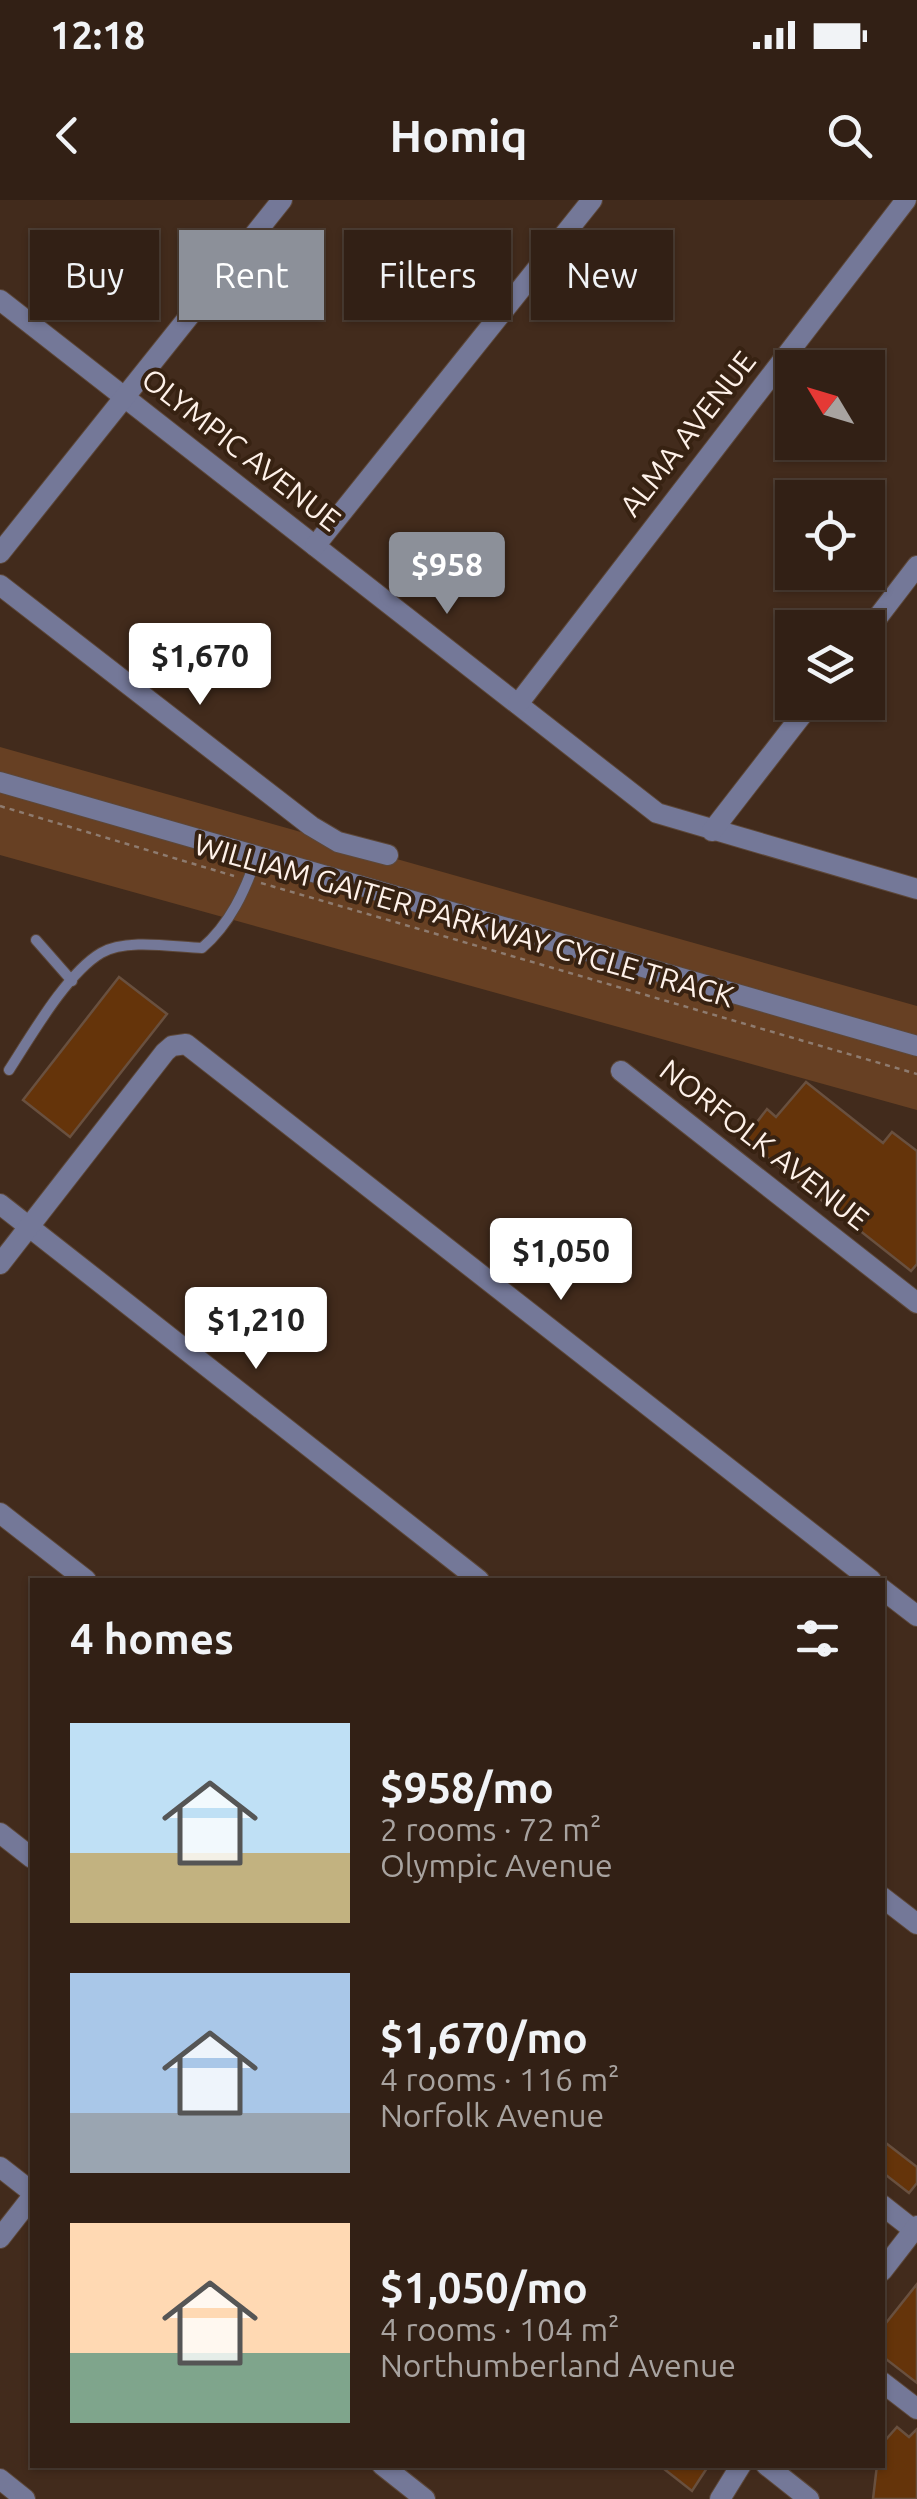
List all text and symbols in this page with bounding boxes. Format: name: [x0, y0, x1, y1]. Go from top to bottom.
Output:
text: 12:18: [50, 14, 145, 56]
icon: back: [40, 108, 95, 163]
icon: search: [822, 108, 877, 163]
text: Homiq: [390, 110, 527, 161]
chip: Buy: [30, 230, 159, 320]
chip: Rent: [179, 230, 324, 320]
chip: Filters: [344, 230, 511, 320]
chip: New: [531, 230, 673, 320]
street label: ALMA AVENUE: [612, 344, 762, 523]
north arrow: [775, 350, 885, 460]
map controls: [775, 350, 885, 720]
street label: OLYMPIC AVENUE: [136, 361, 348, 537]
button: locate: [775, 480, 885, 590]
pin: $958: [388, 532, 506, 617]
text: $958: [411, 546, 483, 582]
button: layers: [775, 610, 885, 720]
pin: $1,670: [119, 623, 281, 708]
text: $1,670: [151, 637, 249, 673]
street label: WILLIAM GAITER PARKWAY CYCLE TRACK: [191, 827, 738, 1013]
street label: NORFOLK AVENUE: [654, 1052, 876, 1236]
pin: $1,050: [480, 1218, 642, 1303]
text: $1,050: [512, 1232, 610, 1268]
pin: $1,210: [175, 1287, 337, 1372]
text: $1,210: [207, 1301, 305, 1337]
icon: filters: [790, 1611, 845, 1666]
text: 4 homes: [70, 1615, 234, 1662]
icon: home: [150, 1763, 270, 1883]
text: $958/mo: [380, 1764, 554, 1811]
text: 2 rooms · 72 m²: [380, 1811, 601, 1847]
text: Olympic Avenue: [380, 1847, 613, 1883]
icon: home: [150, 2013, 270, 2133]
text: $1,670/mo: [380, 2014, 588, 2061]
text: 4 rooms · 116 m²: [380, 2061, 620, 2097]
text: Norfolk Avenue: [380, 2097, 604, 2133]
icon: home: [150, 2263, 270, 2383]
text: $1,050/mo: [380, 2264, 588, 2311]
text: 4 rooms · 104 m²: [380, 2311, 620, 2347]
text: Northumberland Avenue: [380, 2347, 736, 2383]

